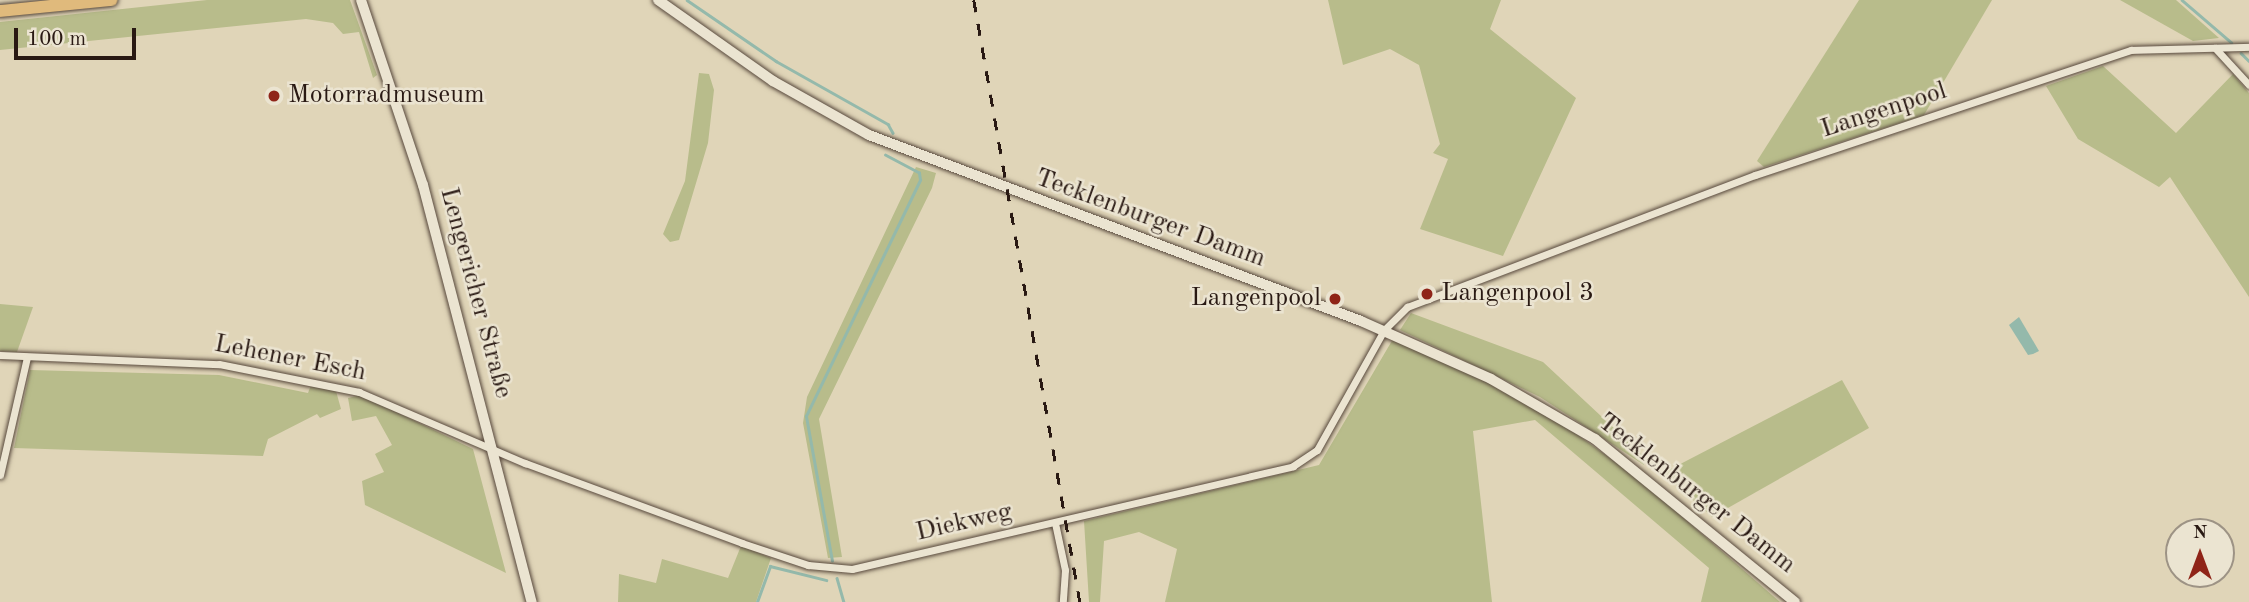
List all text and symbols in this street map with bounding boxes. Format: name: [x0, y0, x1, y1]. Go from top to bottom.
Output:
scale bar: [18, 14, 140, 58]
text: 100 m: [27, 29, 86, 50]
street label: Langenpool: [1817, 76, 1951, 146]
place label: Motorradmuseum: [288, 80, 485, 112]
marker: Motorradmuseum: [266, 88, 282, 104]
street label: Tecklenburger Damm: [1031, 163, 1269, 275]
street label: Lengericher Straße: [432, 184, 518, 402]
place label: Langenpool 3: [1441, 278, 1594, 310]
place label: Langenpool: [1190, 283, 1321, 315]
marker: Langenpool 3: [1419, 286, 1435, 302]
marker: Langenpool: [1327, 291, 1343, 307]
street label: Lehener Esch: [211, 329, 369, 389]
street label: Tecklenburger Damm: [1591, 407, 1801, 581]
street label: Diekweg: [913, 497, 1015, 549]
north arrow: [2165, 518, 2235, 588]
text: N: [2193, 524, 2207, 543]

